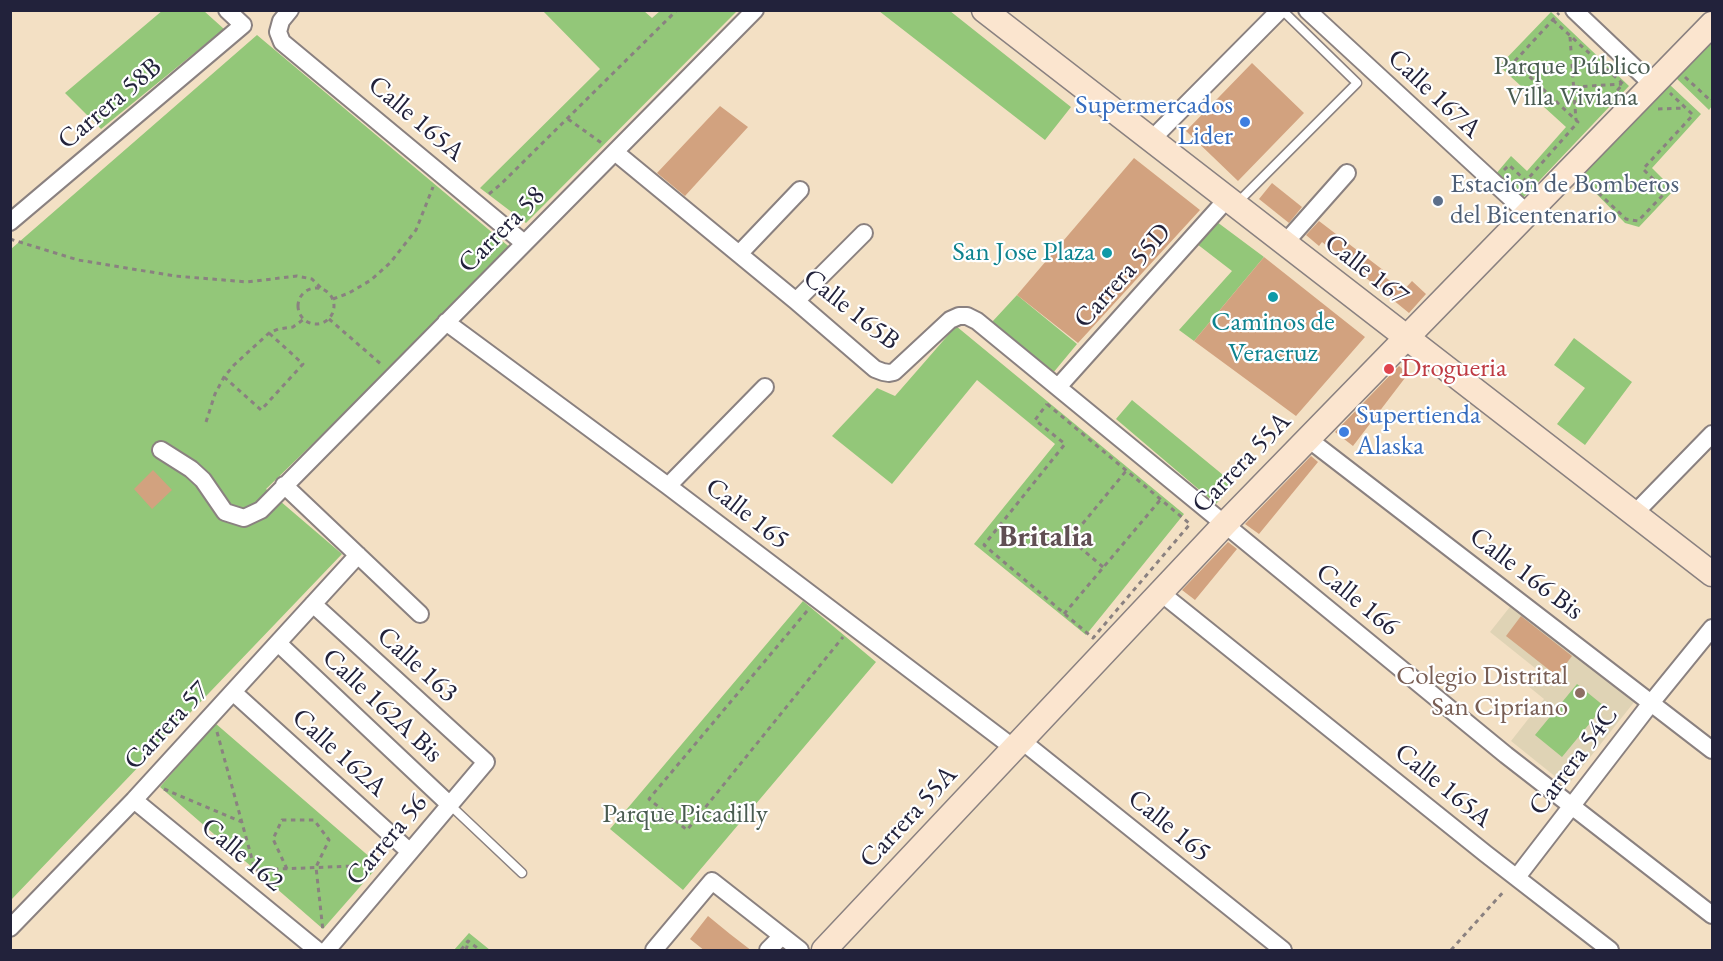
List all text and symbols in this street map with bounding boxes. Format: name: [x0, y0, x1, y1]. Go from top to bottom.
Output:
street label: Calle 167A: [1380, 42, 1488, 146]
street label: Carrera 58B: [52, 51, 168, 157]
park label: Parque Público Villa Viviana: [1493, 51, 1651, 114]
street label: Calle 165A: [361, 69, 471, 169]
place label: Supermercados Lider: [1075, 90, 1233, 153]
marker: Supermercados Lider: [1238, 115, 1252, 129]
place label: Estacion de Bomberos del Bicentenario: [1450, 169, 1679, 232]
street label: Carrera 58: [452, 180, 552, 280]
marker: Estacion de Bomberos del Bicentenario: [1431, 194, 1445, 208]
street label: Carrera 55D: [1067, 217, 1179, 335]
street label: Calle 167: [1318, 227, 1414, 313]
place label: San Jose Plaza: [952, 237, 1095, 269]
marker: San Jose Plaza: [1100, 246, 1114, 260]
street label: Calle 165B: [796, 262, 906, 358]
marker: Caminos de Veracruz: [1266, 290, 1280, 304]
place label: Caminos de Veracruz: [1211, 307, 1335, 370]
place label: Drogueria: [1401, 353, 1507, 385]
marker: Drogueria: [1382, 362, 1396, 376]
place label: Supertienda Alaska: [1356, 400, 1481, 463]
street label: Carrera 55A: [1186, 406, 1298, 520]
marker: Supertienda Alaska: [1337, 425, 1351, 439]
street label: Calle 165: [699, 471, 795, 557]
district label: Britalia: [999, 520, 1093, 556]
street label: Calle 166 Bis: [1463, 521, 1589, 627]
street label: Calle 166: [1309, 557, 1405, 643]
street label: Calle 163: [370, 620, 464, 710]
street label: Calle 162A Bis: [315, 642, 449, 770]
place label: Colegio Distrital San Cipriano: [1396, 661, 1568, 724]
street label: Carrera 57: [118, 675, 216, 777]
marker: Colegio Distrital San Cipriano: [1573, 686, 1587, 700]
street label: Carrera 54C: [1522, 700, 1626, 822]
street label: Calle 162A: [285, 702, 393, 804]
street label: Calle 165A: [1388, 737, 1498, 835]
street label: Carrera 55A: [853, 759, 965, 875]
street label: Calle 165: [1121, 783, 1217, 869]
street label: Carrera 56: [339, 788, 435, 892]
park label: Parque Picadilly: [602, 799, 768, 831]
street label: Calle 162: [194, 811, 290, 899]

